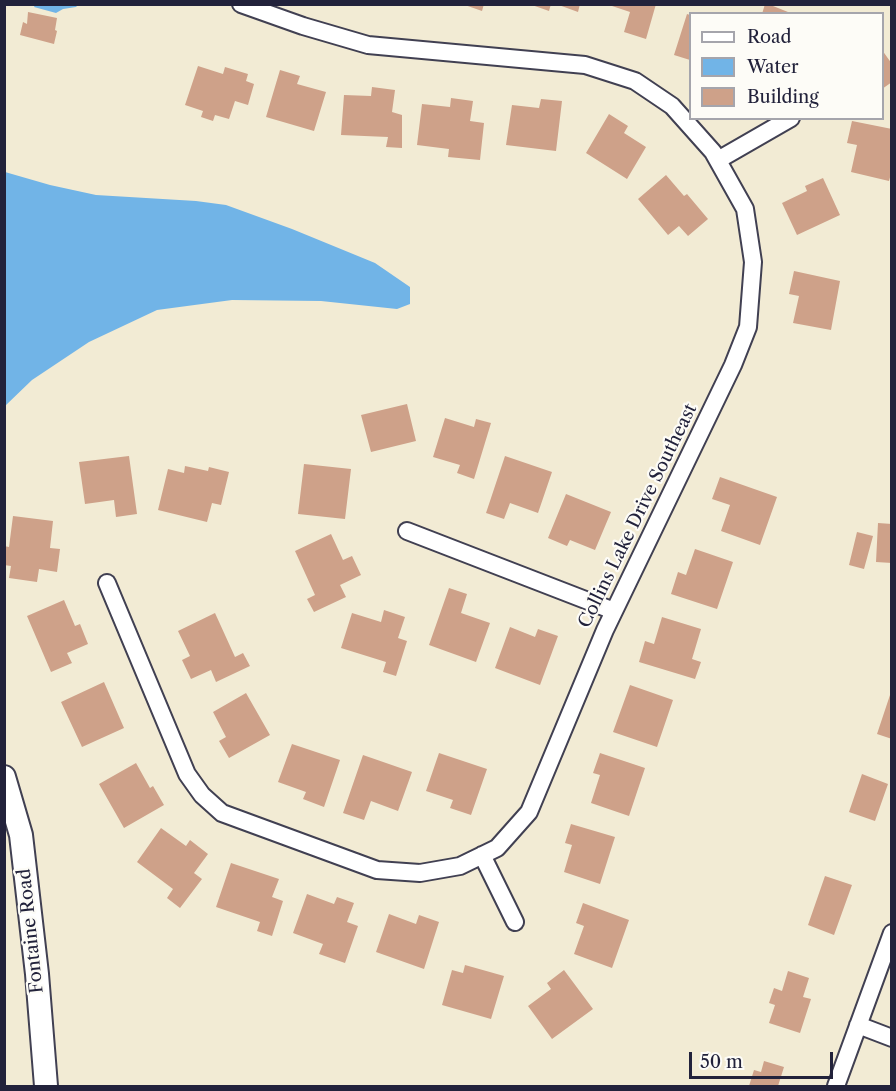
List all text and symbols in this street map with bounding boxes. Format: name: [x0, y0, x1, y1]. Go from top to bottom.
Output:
legend: [689, 12, 884, 120]
text: Road: [747, 26, 792, 48]
text: Water: [747, 56, 799, 78]
text: Building: [747, 86, 819, 108]
street label: Collins Lake Drive Southeast: [574, 400, 702, 632]
street label: Fontaine Road: [14, 868, 48, 994]
scale bar: [692, 1040, 836, 1078]
text: 50 m: [700, 1051, 743, 1073]

